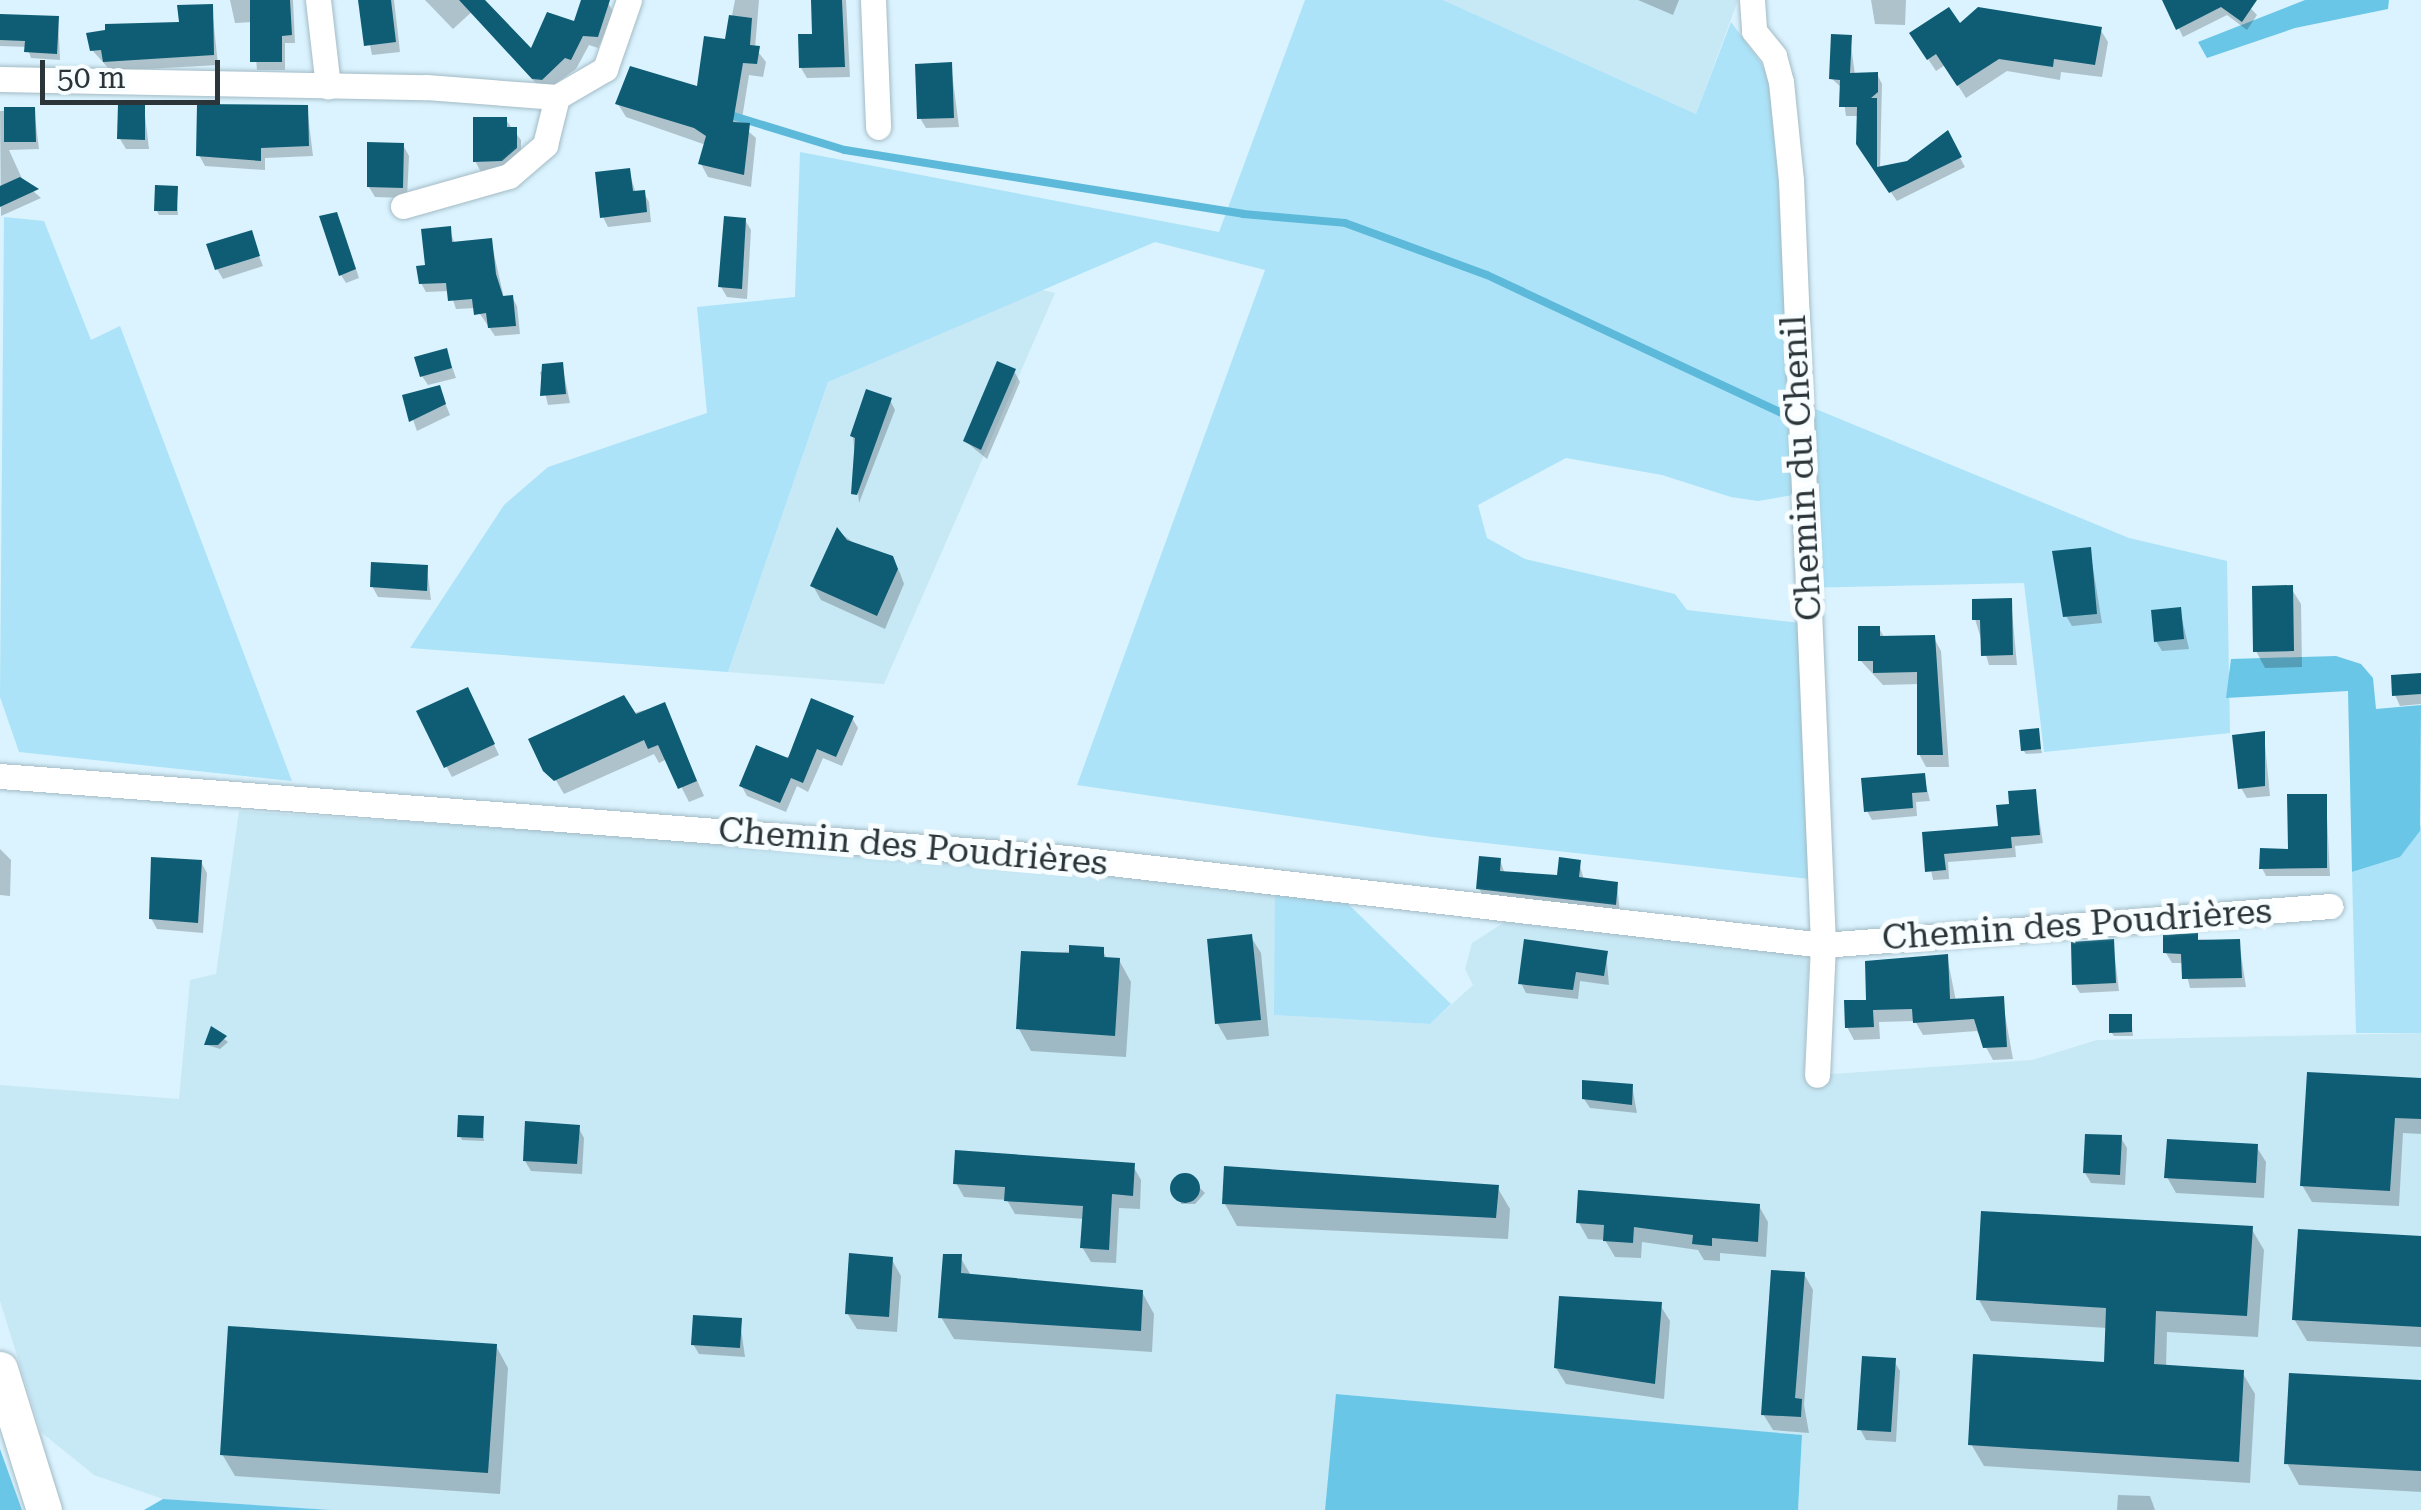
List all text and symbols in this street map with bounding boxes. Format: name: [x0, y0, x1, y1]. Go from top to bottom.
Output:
scale bar: [45, 40, 225, 102]
text: 50 m: [57, 60, 126, 95]
street label: Chemin du Chenil: [1773, 314, 1831, 622]
street label: Chemin des Poudrières: [717, 809, 1109, 885]
street label: Chemin des Poudrières: [1881, 890, 2273, 960]

